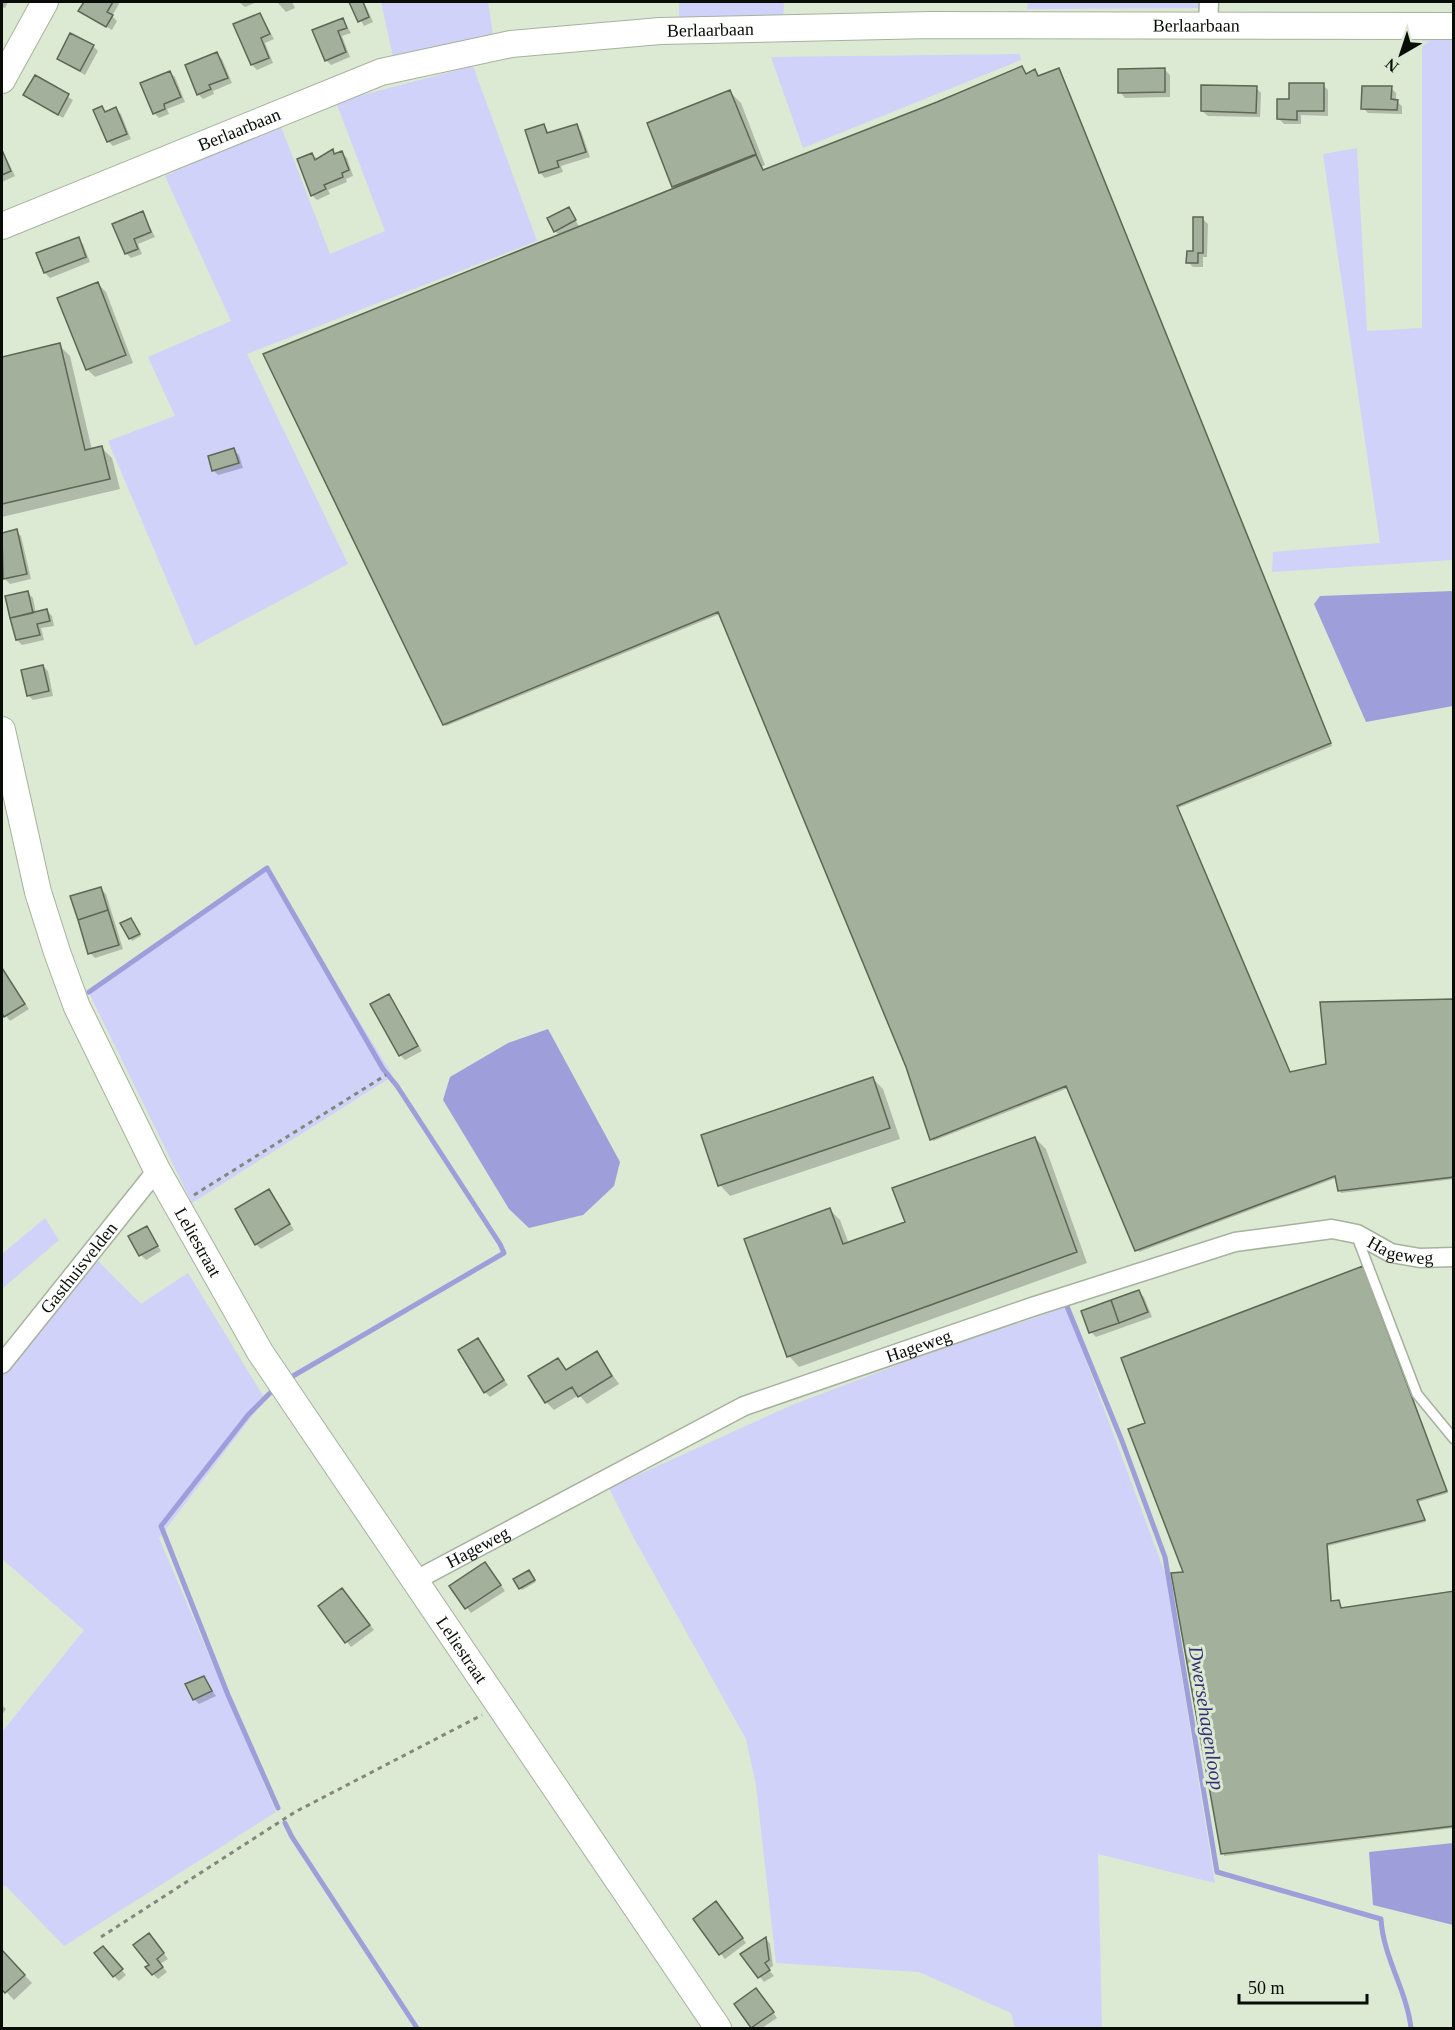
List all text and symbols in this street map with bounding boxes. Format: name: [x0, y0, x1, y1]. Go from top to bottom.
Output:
street label: Berlaarbaan: [1153, 15, 1240, 36]
street label: Berlaarbaan: [667, 19, 754, 41]
north arrow: [1371, 24, 1431, 84]
text: N: [1382, 55, 1402, 76]
street label: Berlaarbaan: [195, 104, 283, 155]
street label: Leliestraat: [170, 1204, 225, 1280]
street label: Gasthuisvelden: [36, 1218, 121, 1318]
street label: Hageweg: [1364, 1232, 1434, 1268]
street label: Hageweg: [883, 1325, 954, 1366]
street label: Hageweg: [443, 1522, 513, 1572]
street label: Leliestraat: [432, 1613, 491, 1687]
water label: Dwersehagenloop: [1184, 1643, 1229, 1792]
scale bar: [1239, 1967, 1366, 2005]
text: 50 m: [1248, 1978, 1285, 1998]

